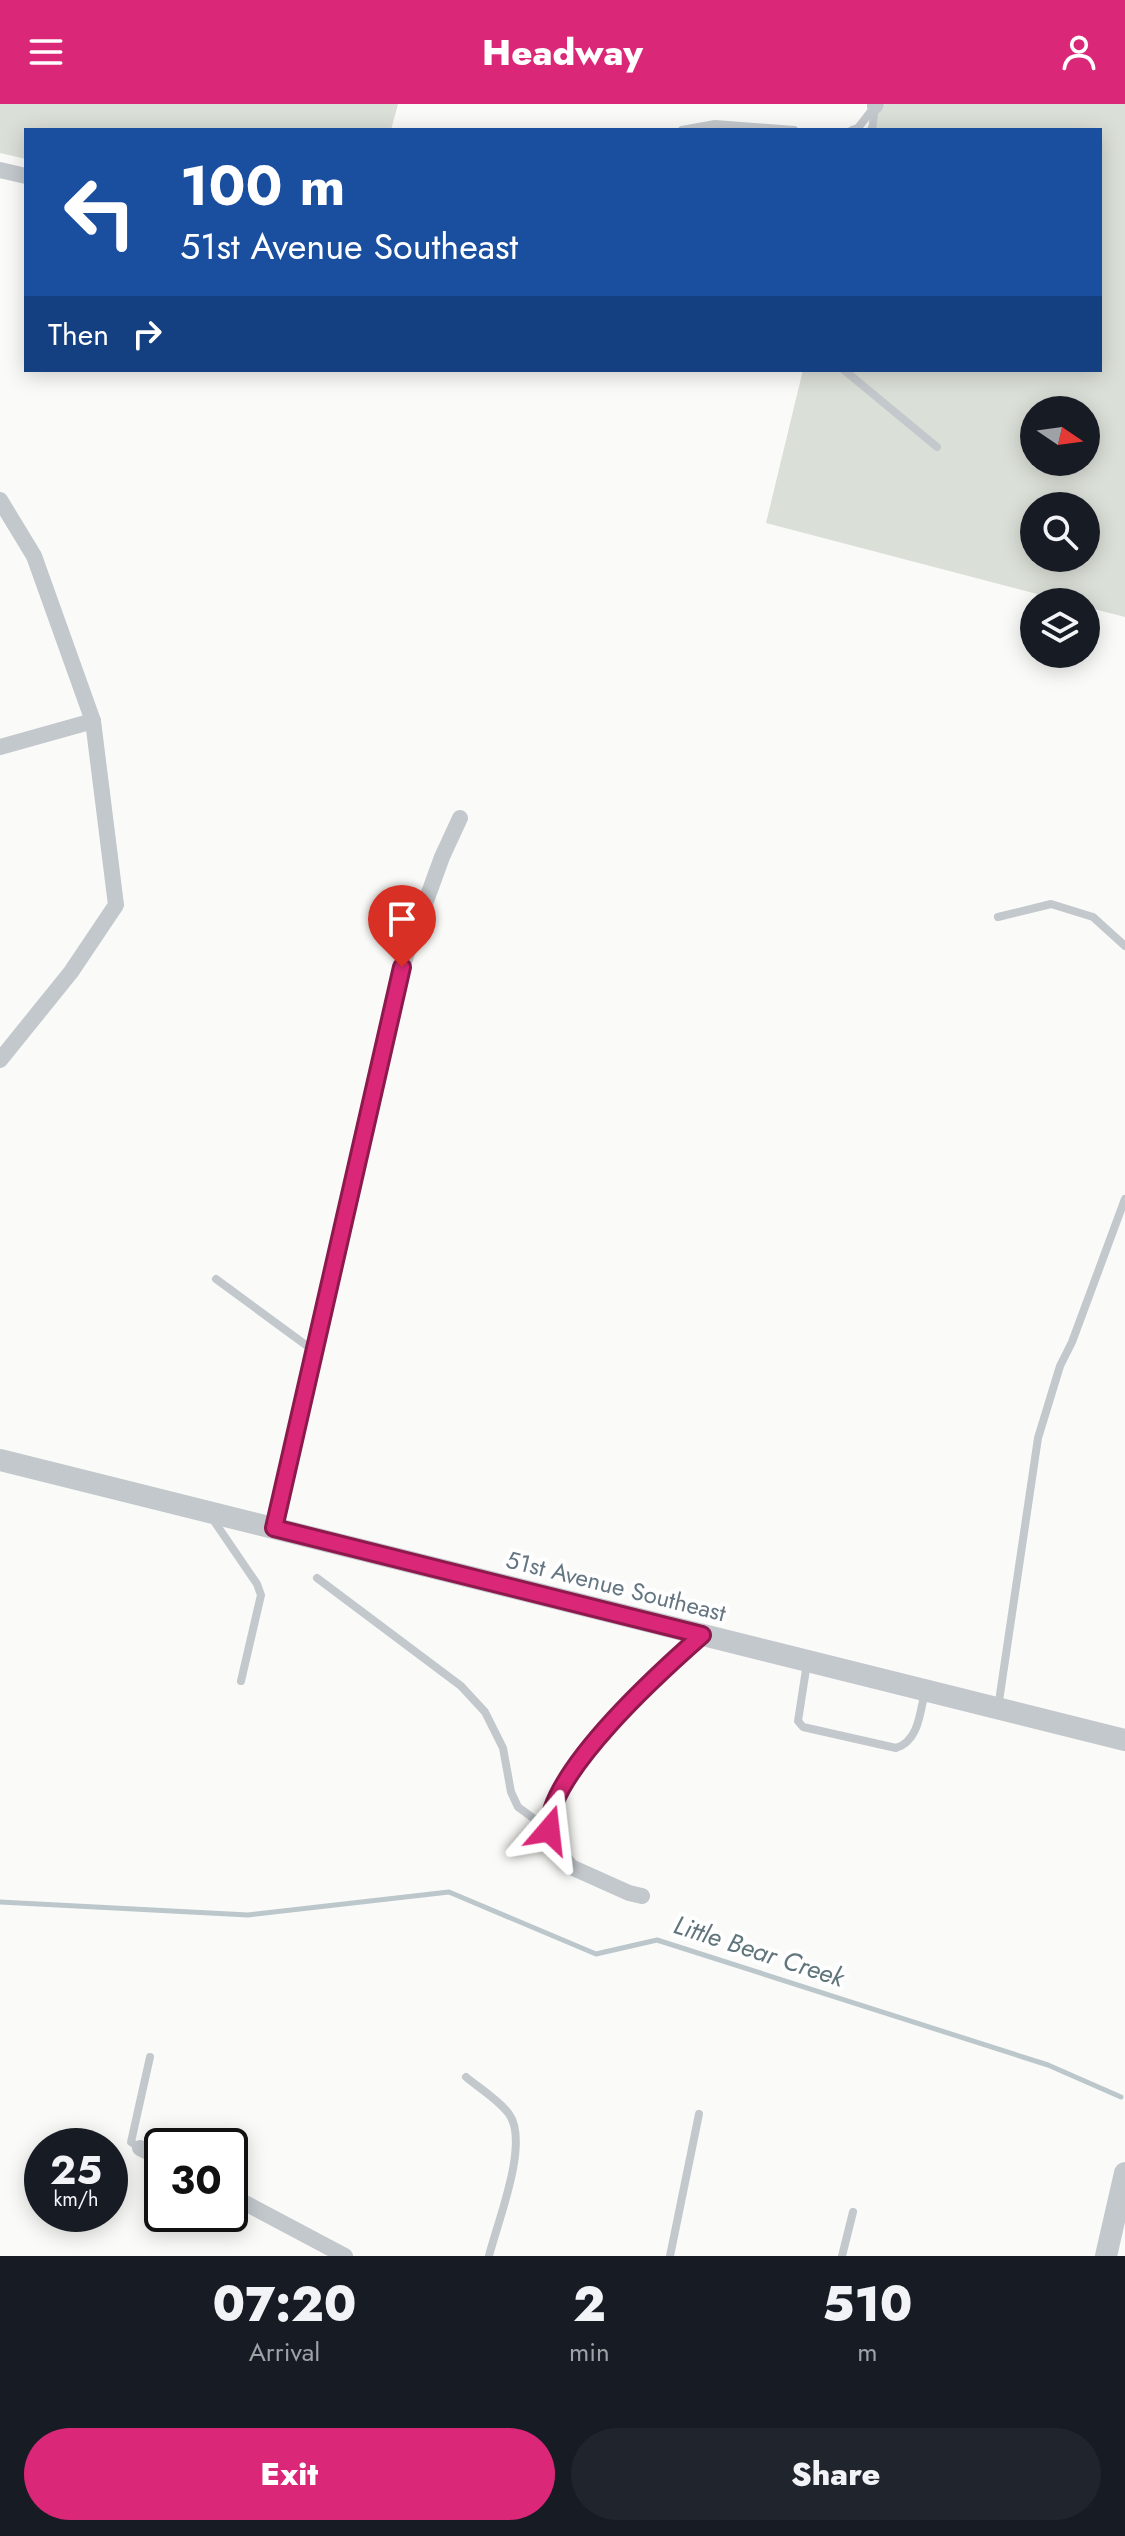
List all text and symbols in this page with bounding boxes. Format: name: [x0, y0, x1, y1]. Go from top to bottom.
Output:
text: Headway: [482, 26, 643, 78]
icon: menu: [24, 30, 68, 74]
icon: person: [1057, 30, 1101, 74]
text: 100 m: [180, 145, 345, 226]
icon: left: [48, 160, 152, 264]
text: 51st Avenue Southeast: [180, 220, 518, 272]
icon: right: [125, 312, 169, 356]
text: Then: [48, 313, 109, 356]
north arrow: [1020, 396, 1100, 476]
map controls: [1020, 396, 1100, 668]
button: search: [1020, 492, 1100, 572]
button: layers: [1020, 588, 1100, 668]
pin: [368, 885, 436, 967]
icon: arrive: [380, 897, 424, 941]
street label: 51st Avenue Southeast: [502, 1542, 730, 1630]
position arrow: [507, 1788, 591, 1872]
water label: Little Bear Creek: [669, 1906, 851, 1997]
speed limit sign: 30: [144, 2128, 248, 2232]
text: 25: [50, 2141, 102, 2199]
text: km/h: [53, 2185, 99, 2214]
text: 07:20: [213, 2270, 357, 2339]
text: 2: [573, 2270, 606, 2339]
text: 510: [822, 2270, 912, 2339]
text: Arrival: [249, 2333, 320, 2371]
text: min: [569, 2333, 610, 2371]
text: m: [857, 2333, 877, 2371]
button: Exit: [24, 2428, 555, 2520]
button: Share: [571, 2428, 1101, 2520]

